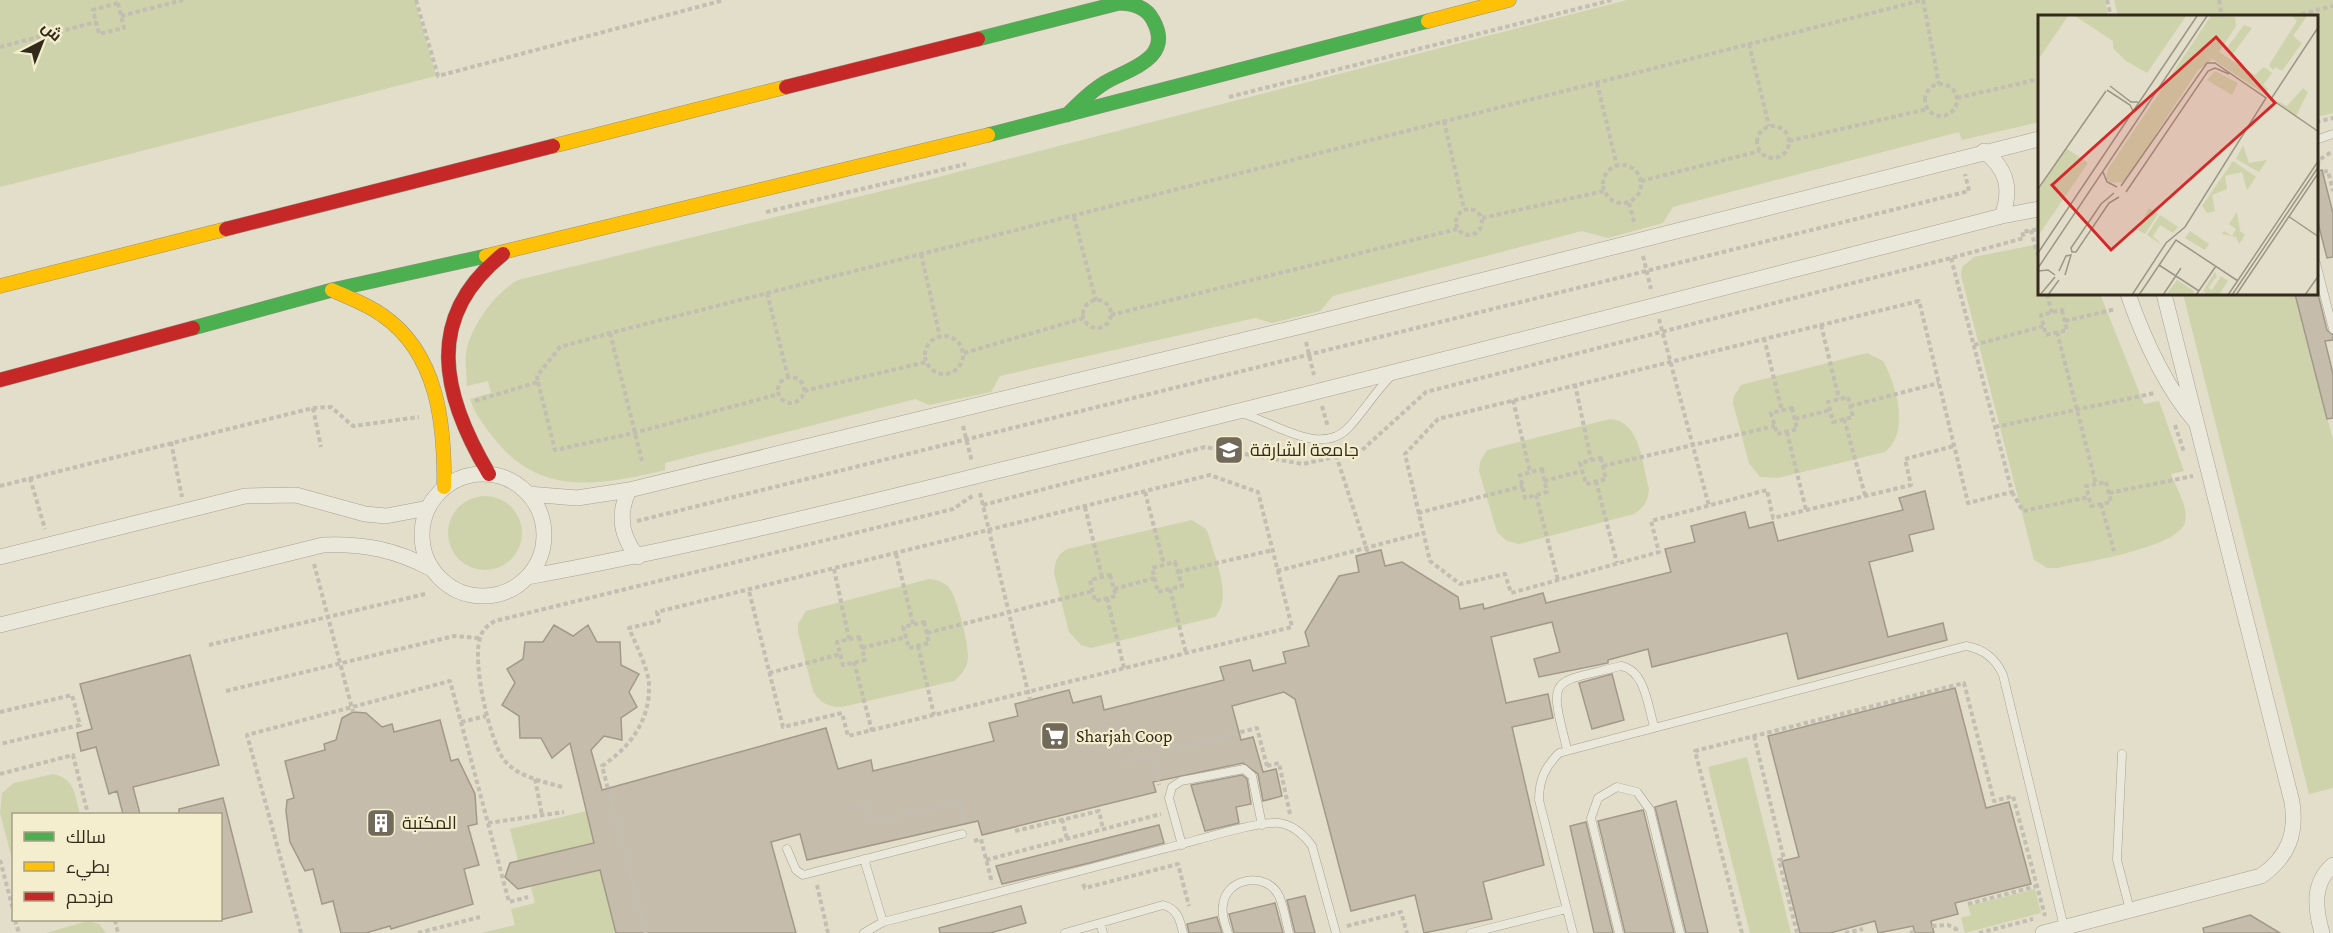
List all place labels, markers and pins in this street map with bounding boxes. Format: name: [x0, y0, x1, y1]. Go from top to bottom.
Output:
school or university icon: جامعة الشارقة: [1213, 434, 1245, 466]
place label: جامعة الشارقة: [1250, 440, 1359, 461]
supermarket icon: Sharjah Coop: [1039, 720, 1071, 752]
place label: Sharjah Coop: [1076, 726, 1172, 747]
building icon: المكتبة: [365, 807, 397, 839]
place label: المكتبة: [402, 813, 457, 833]

